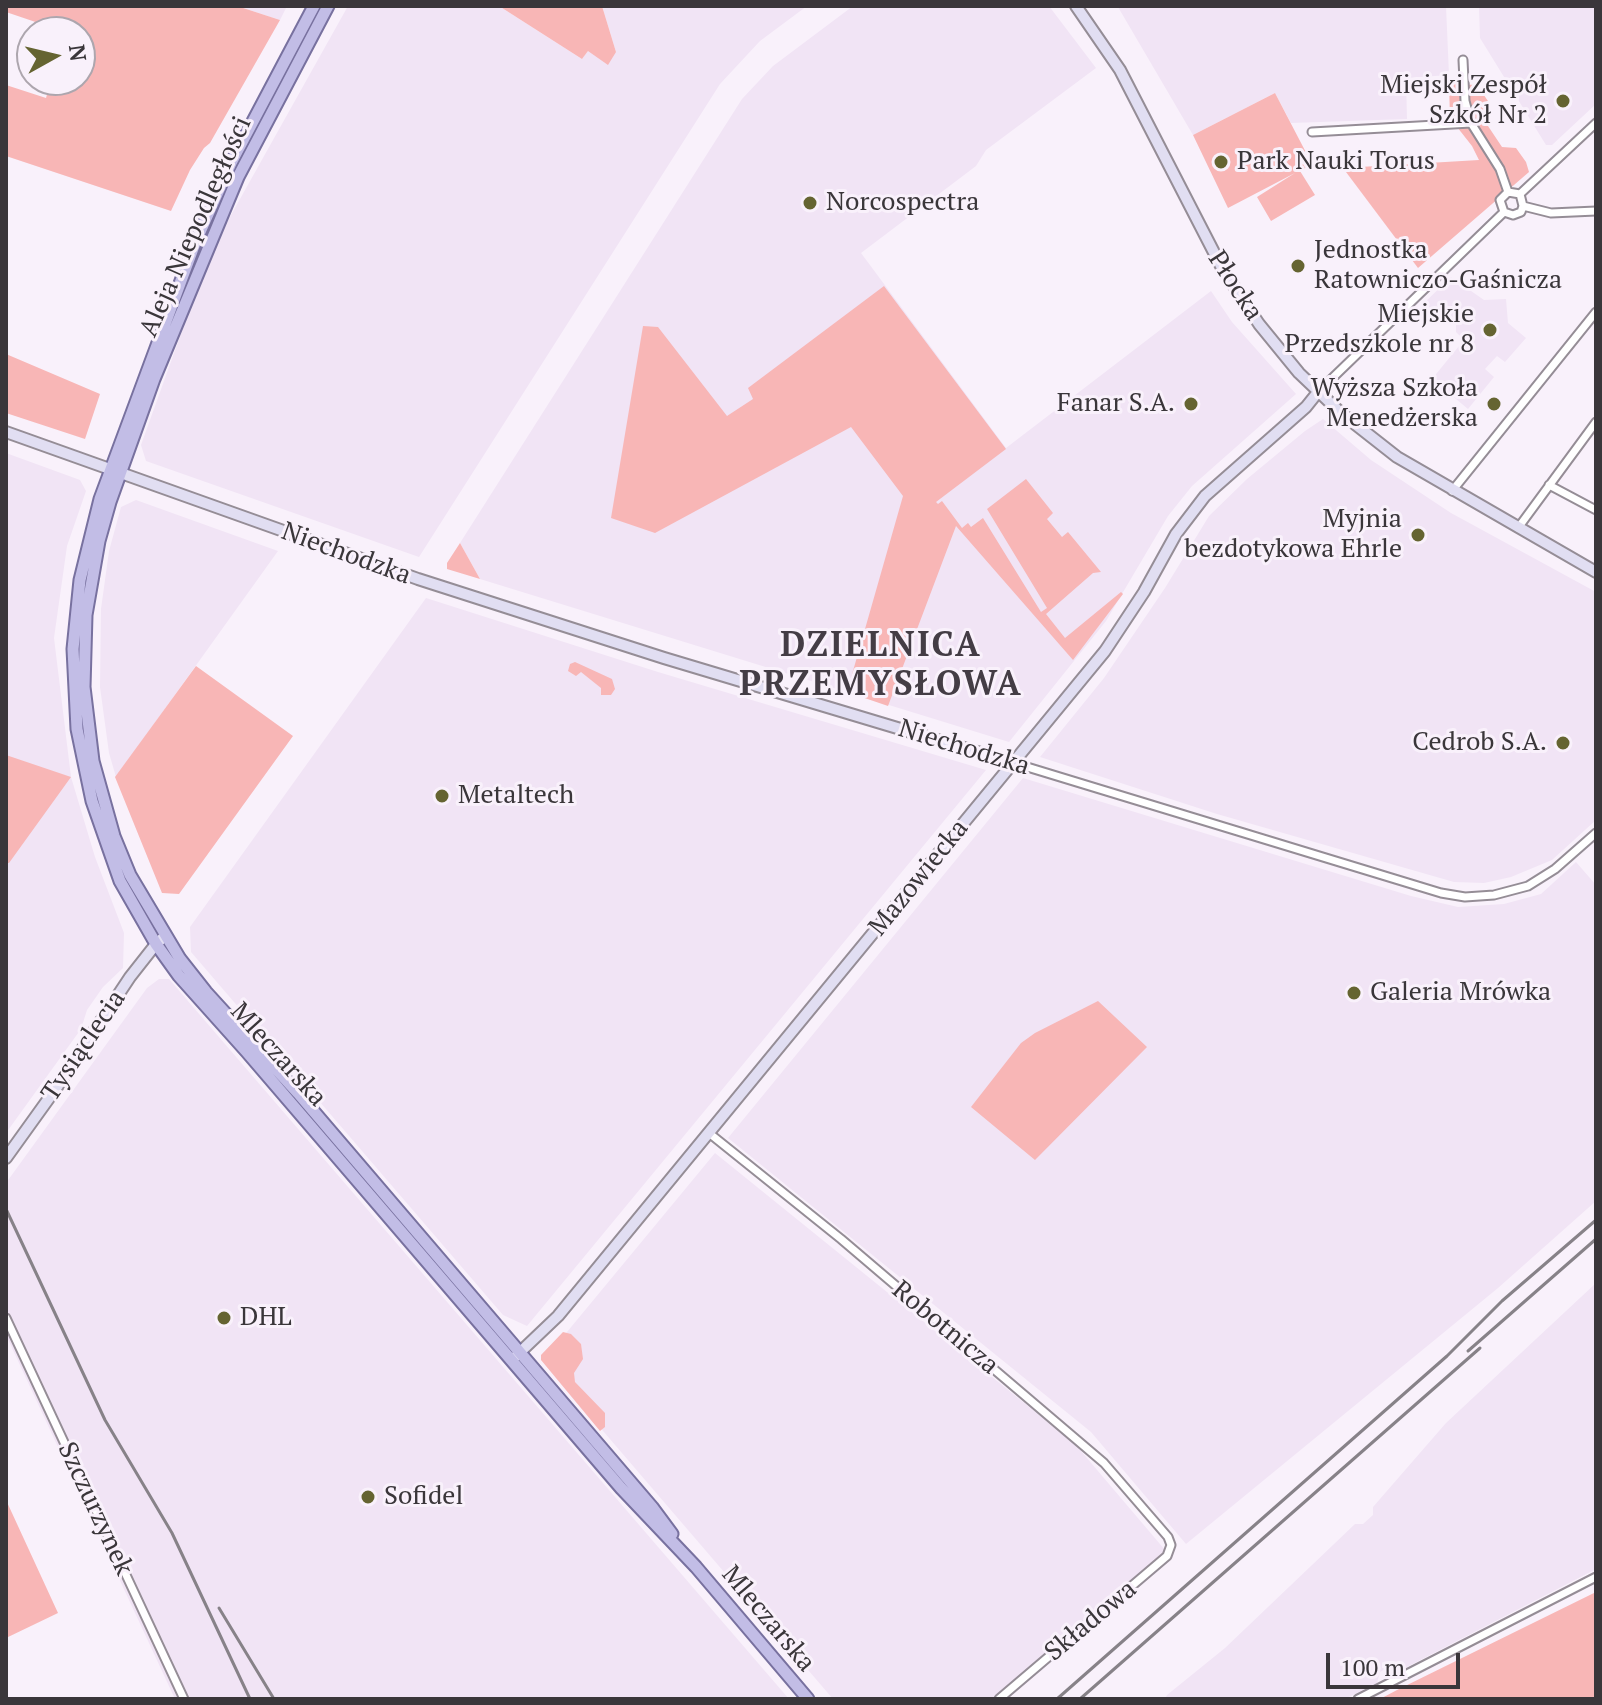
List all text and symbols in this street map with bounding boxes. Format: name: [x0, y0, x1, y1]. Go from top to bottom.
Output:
north arrow: [16, 16, 96, 96]
text: N: [63, 43, 94, 63]
place label: Miejski Zespół Szkół Nr 2: [1380, 70, 1547, 132]
marker: Miejski Zespół Szkół Nr 2: [1554, 92, 1572, 110]
street label: Aleja Niepodległości: [133, 112, 259, 342]
place label: Park Nauki Torus: [1237, 146, 1435, 178]
marker: Park Nauki Torus: [1212, 153, 1230, 171]
place label: Norcospectra: [826, 187, 979, 219]
marker: Norcospectra: [801, 194, 819, 212]
place label: Jednostka Ratowniczo-Gaśnicza: [1314, 235, 1562, 296]
street label: Płocka: [1201, 245, 1269, 327]
marker: Jednostka Ratowniczo-Gaśnicza: [1289, 257, 1307, 275]
place label: Miejskie Przedszkole nr 8: [1284, 299, 1474, 360]
marker: Miejskie Przedszkole nr 8: [1481, 321, 1499, 339]
place label: Wyższa Szkoła Menedżerska: [1311, 373, 1478, 434]
place label: Fanar S.A.: [1057, 388, 1175, 420]
marker: Fanar S.A.: [1182, 395, 1200, 413]
marker: Wyższa Szkoła Menedżerska: [1485, 395, 1503, 413]
place label: Myjnia bezdotykowa Ehrle: [1184, 504, 1402, 566]
street label: Niechodzka: [277, 516, 415, 592]
marker: Myjnia bezdotykowa Ehrle: [1409, 526, 1427, 544]
district label: DZIELNICA PRZEMYSŁOWA: [739, 626, 1023, 706]
street label: Niechodzka: [895, 713, 1033, 783]
place label: Cedrob S.A.: [1412, 727, 1547, 759]
marker: Cedrob S.A.: [1554, 734, 1572, 752]
place label: Metaltech: [458, 780, 574, 812]
marker: Metaltech: [433, 787, 451, 805]
street label: Mazowiecka: [863, 814, 975, 942]
place label: Galeria Mrówka: [1370, 977, 1551, 1009]
street label: Tysiąclecia: [35, 984, 133, 1108]
marker: Galeria Mrówka: [1345, 984, 1363, 1002]
street label: Mleczarska: [223, 997, 333, 1113]
street label: Robotnicza: [886, 1275, 1004, 1381]
place label: DHL: [240, 1302, 292, 1334]
marker: DHL: [215, 1309, 233, 1327]
street label: Szczurzynek: [51, 1438, 139, 1580]
place label: Sofidel: [384, 1481, 463, 1513]
marker: Sofidel: [359, 1488, 377, 1506]
street label: Mleczarska: [715, 1560, 821, 1678]
street label: Składowa: [1039, 1574, 1143, 1668]
scale bar: [1330, 1637, 1464, 1687]
text: 100 m: [1340, 1651, 1405, 1683]

